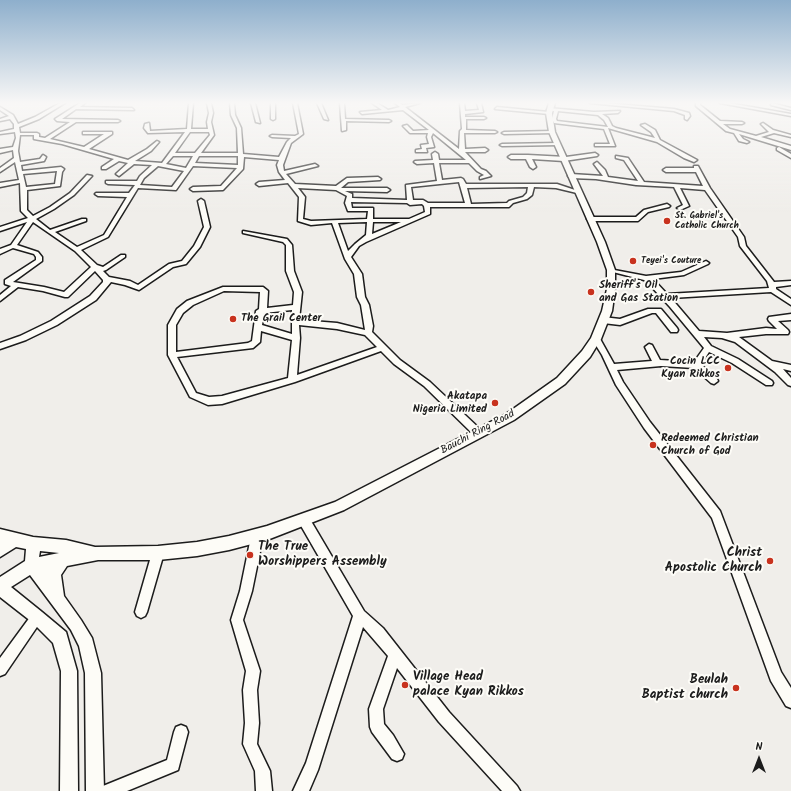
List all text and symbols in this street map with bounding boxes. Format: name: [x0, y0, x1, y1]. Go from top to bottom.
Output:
place label: St. Gabriel's Catholic Church: [675, 211, 739, 232]
marker: St. Gabriel's Catholic Church: [662, 216, 672, 226]
marker: Teyei's Couture: [628, 256, 638, 266]
place label: Teyei's Couture: [641, 256, 701, 266]
place label: Sheriff's Oil and Gas Station: [599, 279, 678, 305]
marker: Sheriff's Oil and Gas Station: [586, 287, 596, 297]
place label: The Grail Center: [241, 312, 322, 326]
marker: The Grail Center: [228, 314, 238, 324]
place label: Cocin LCC Kyan Rikkos: [661, 355, 720, 381]
marker: Cocin LCC Kyan Rikkos: [723, 363, 733, 373]
place label: Akatapa Nigeria Limited: [413, 390, 487, 416]
marker: Akatapa Nigeria Limited: [490, 398, 500, 408]
street label: Bauchi Ring Road: [439, 408, 517, 458]
place label: Redeemed Christian Church of God: [661, 432, 759, 458]
marker: Redeemed Christian Church of God: [648, 440, 658, 450]
place label: The True Worshippers Assembly: [258, 540, 387, 571]
place label: Christ Apostolic Church: [665, 546, 762, 577]
marker: The True Worshippers Assembly: [245, 550, 255, 560]
marker: Christ Apostolic Church: [765, 556, 775, 566]
place label: Village Head palace Kyan Rikkos: [413, 670, 524, 701]
place label: Beulah Baptist church: [642, 673, 728, 704]
marker: Village Head palace Kyan Rikkos: [400, 680, 410, 690]
marker: Beulah Baptist church: [731, 683, 741, 693]
text: N: [756, 738, 762, 756]
north arrow: [739, 739, 779, 779]

